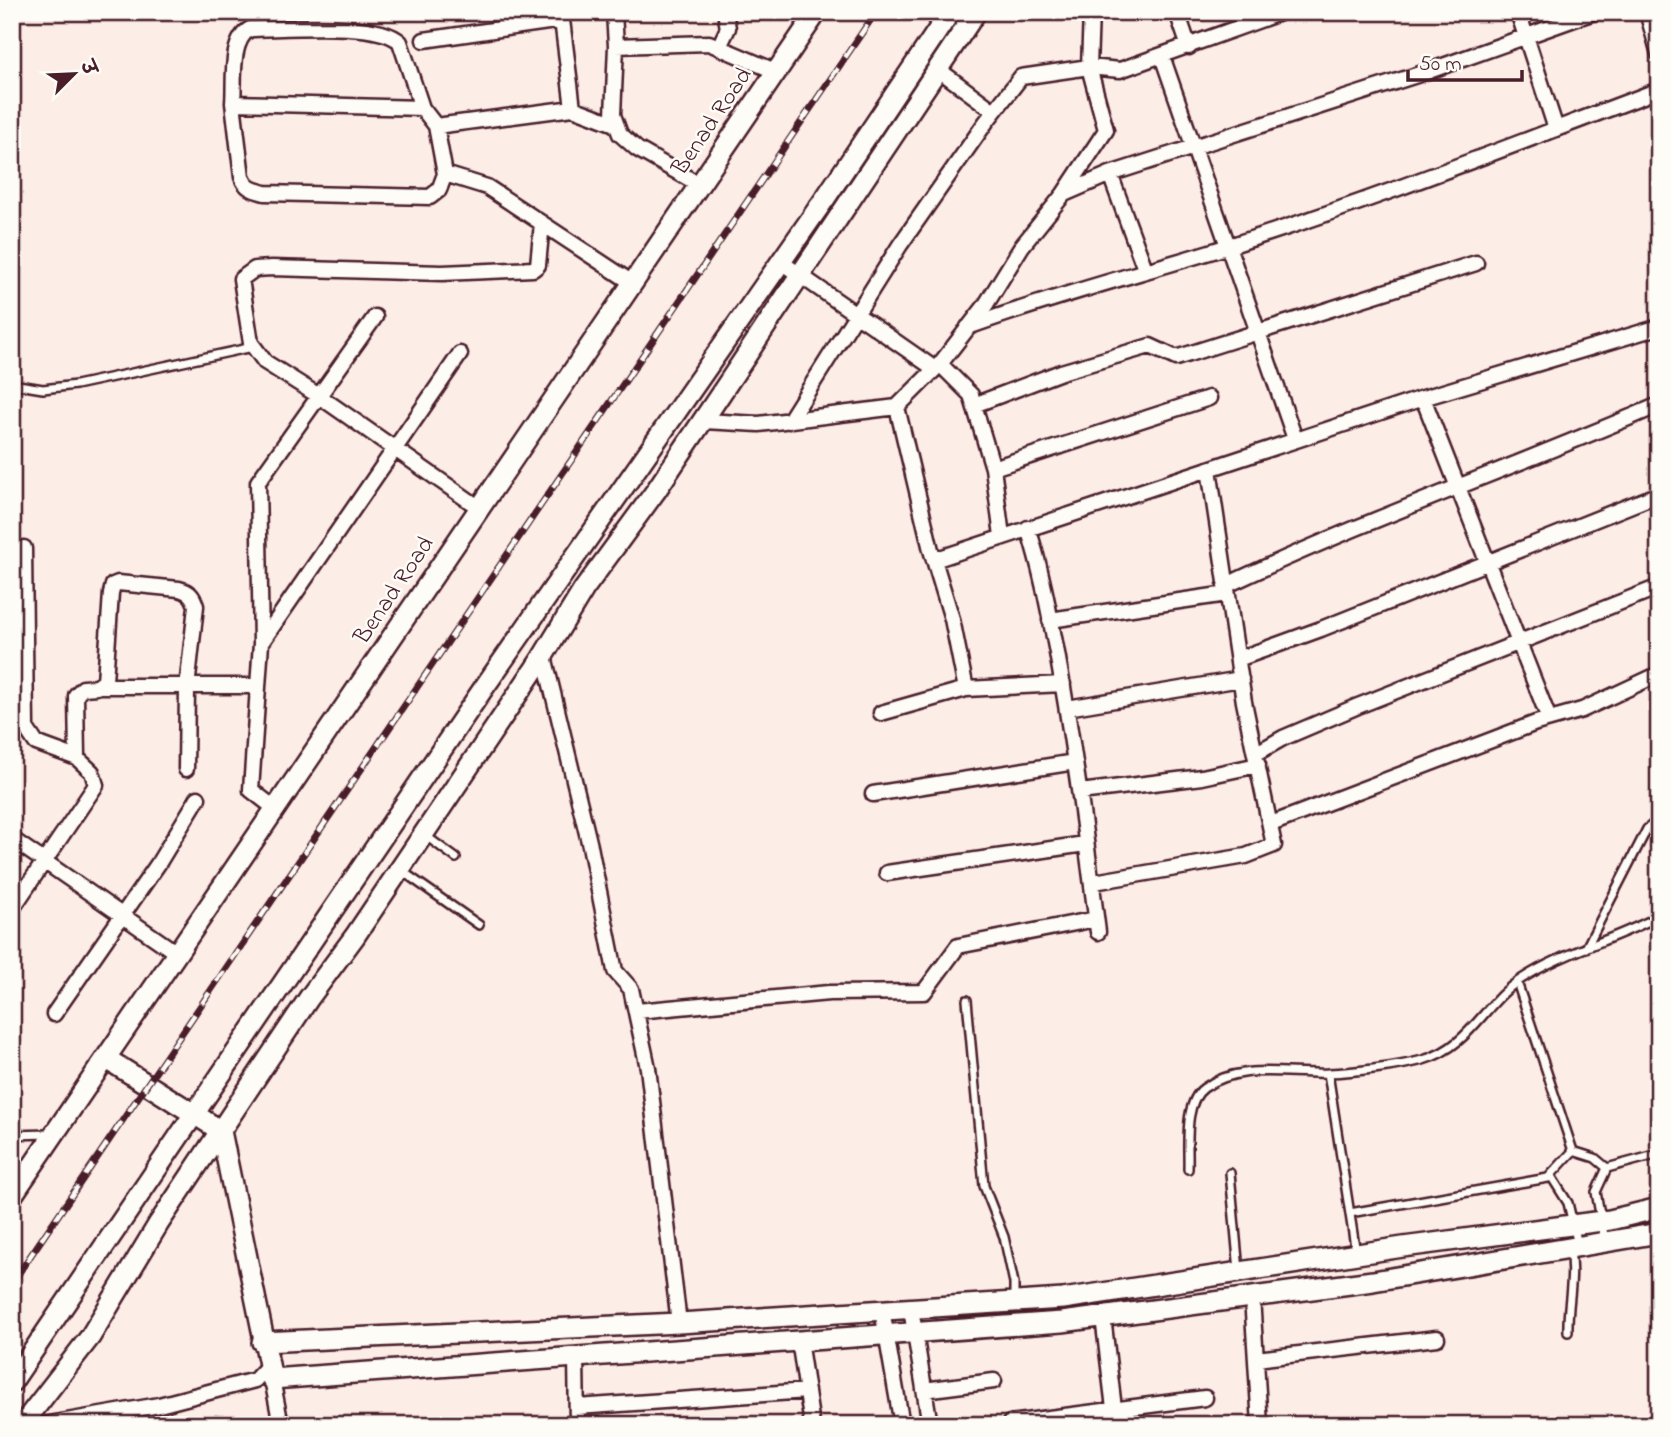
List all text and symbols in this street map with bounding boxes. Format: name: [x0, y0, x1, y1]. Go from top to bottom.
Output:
north arrow: [38, 38, 108, 108]
scale bar: [1408, 38, 1522, 82]
text: 50 m: [1419, 50, 1462, 80]
text: उ: [72, 55, 103, 82]
street label: Benad Road: [663, 61, 762, 184]
street label: Benad Road: [345, 530, 444, 653]

